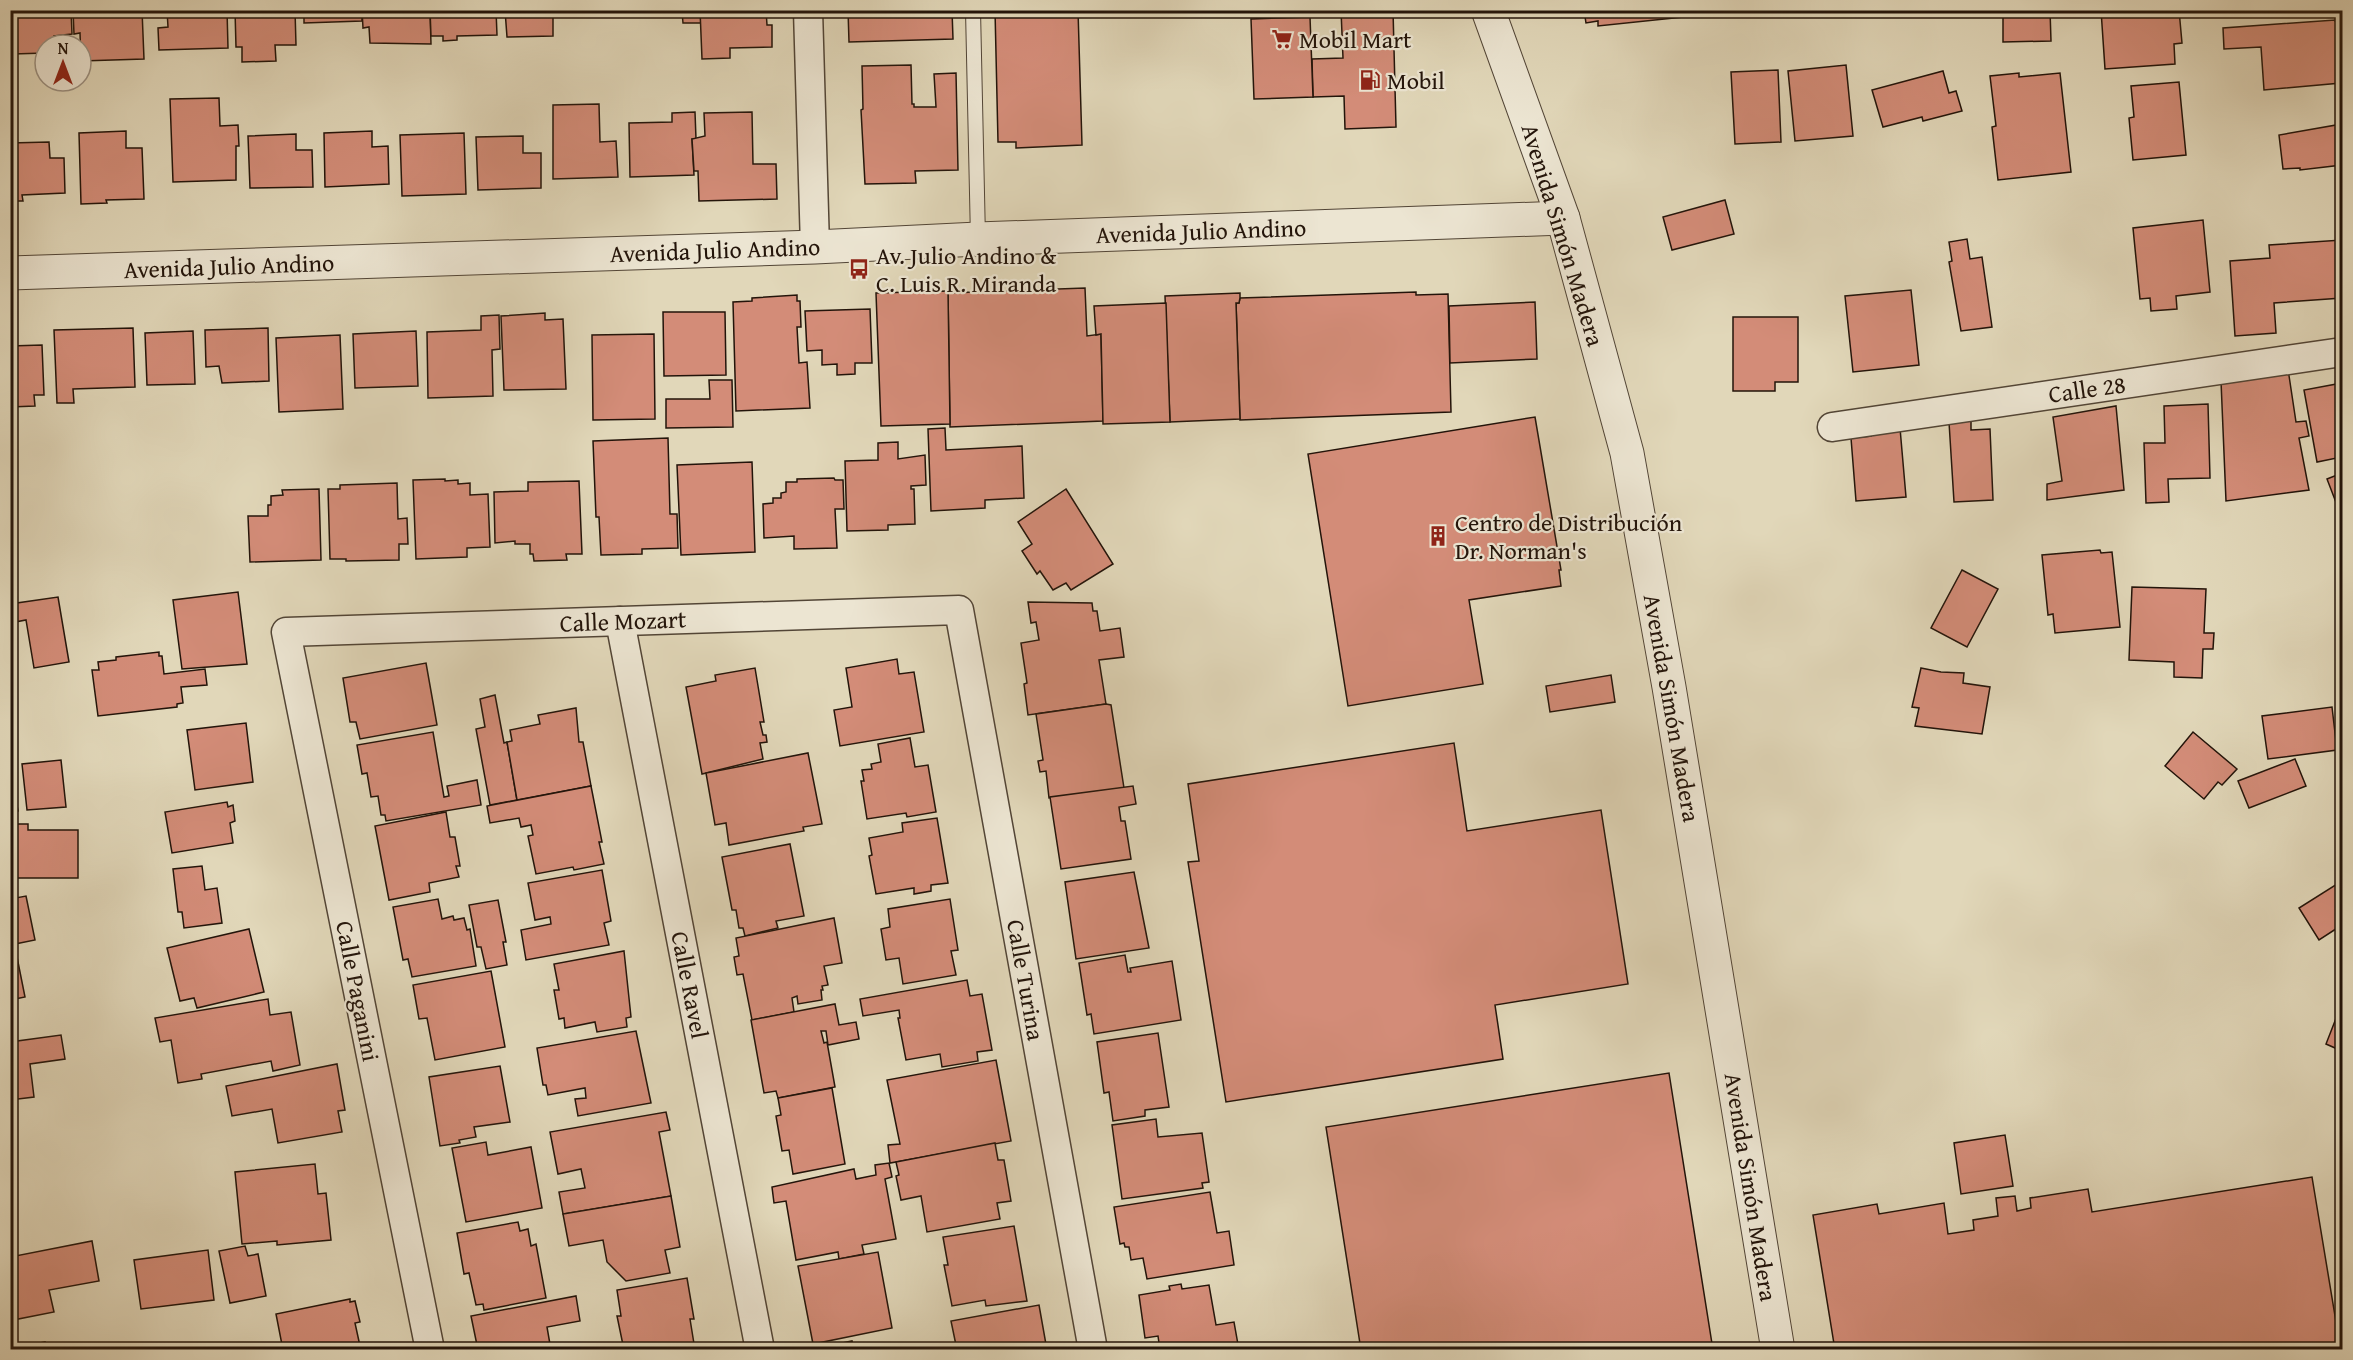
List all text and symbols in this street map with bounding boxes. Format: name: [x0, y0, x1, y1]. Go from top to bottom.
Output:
place label: Mobil Mart: [1299, 22, 1412, 57]
supermarket icon: Mobil Mart: [1270, 27, 1294, 51]
north arrow: [33, 33, 93, 93]
text: N: [58, 36, 69, 60]
place label: Mobil: [1387, 63, 1445, 98]
fuel station icon: Mobil: [1358, 68, 1382, 92]
street label: Avenida Simón Madera: [1513, 120, 1614, 351]
street label: Avenida Julio Andino: [1095, 210, 1307, 252]
street label: Avenida Julio Andino: [609, 229, 821, 271]
place label: Av. Julio Andino & C. Luis R. Miranda: [876, 238, 1057, 301]
street label: Avenida Julio Andino: [123, 245, 335, 287]
bus stop icon: Av. Julio Andino & C. Luis R. Miranda: [847, 257, 871, 281]
street label: Calle 28: [2046, 366, 2128, 412]
place label: Centro de Distribución Dr. Norman's: [1455, 505, 1683, 568]
building icon: Centro de Distribución Dr. Norman's: [1426, 524, 1450, 548]
street label: Avenida Simón Madera: [1635, 591, 1709, 825]
street label: Calle Mozart: [559, 601, 687, 641]
street label: Calle Turina: [998, 917, 1054, 1044]
street label: Calle Paganini: [327, 918, 389, 1064]
street label: Calle Ravel: [662, 928, 718, 1042]
street label: Avenida Simón Madera: [1716, 1070, 1786, 1304]

